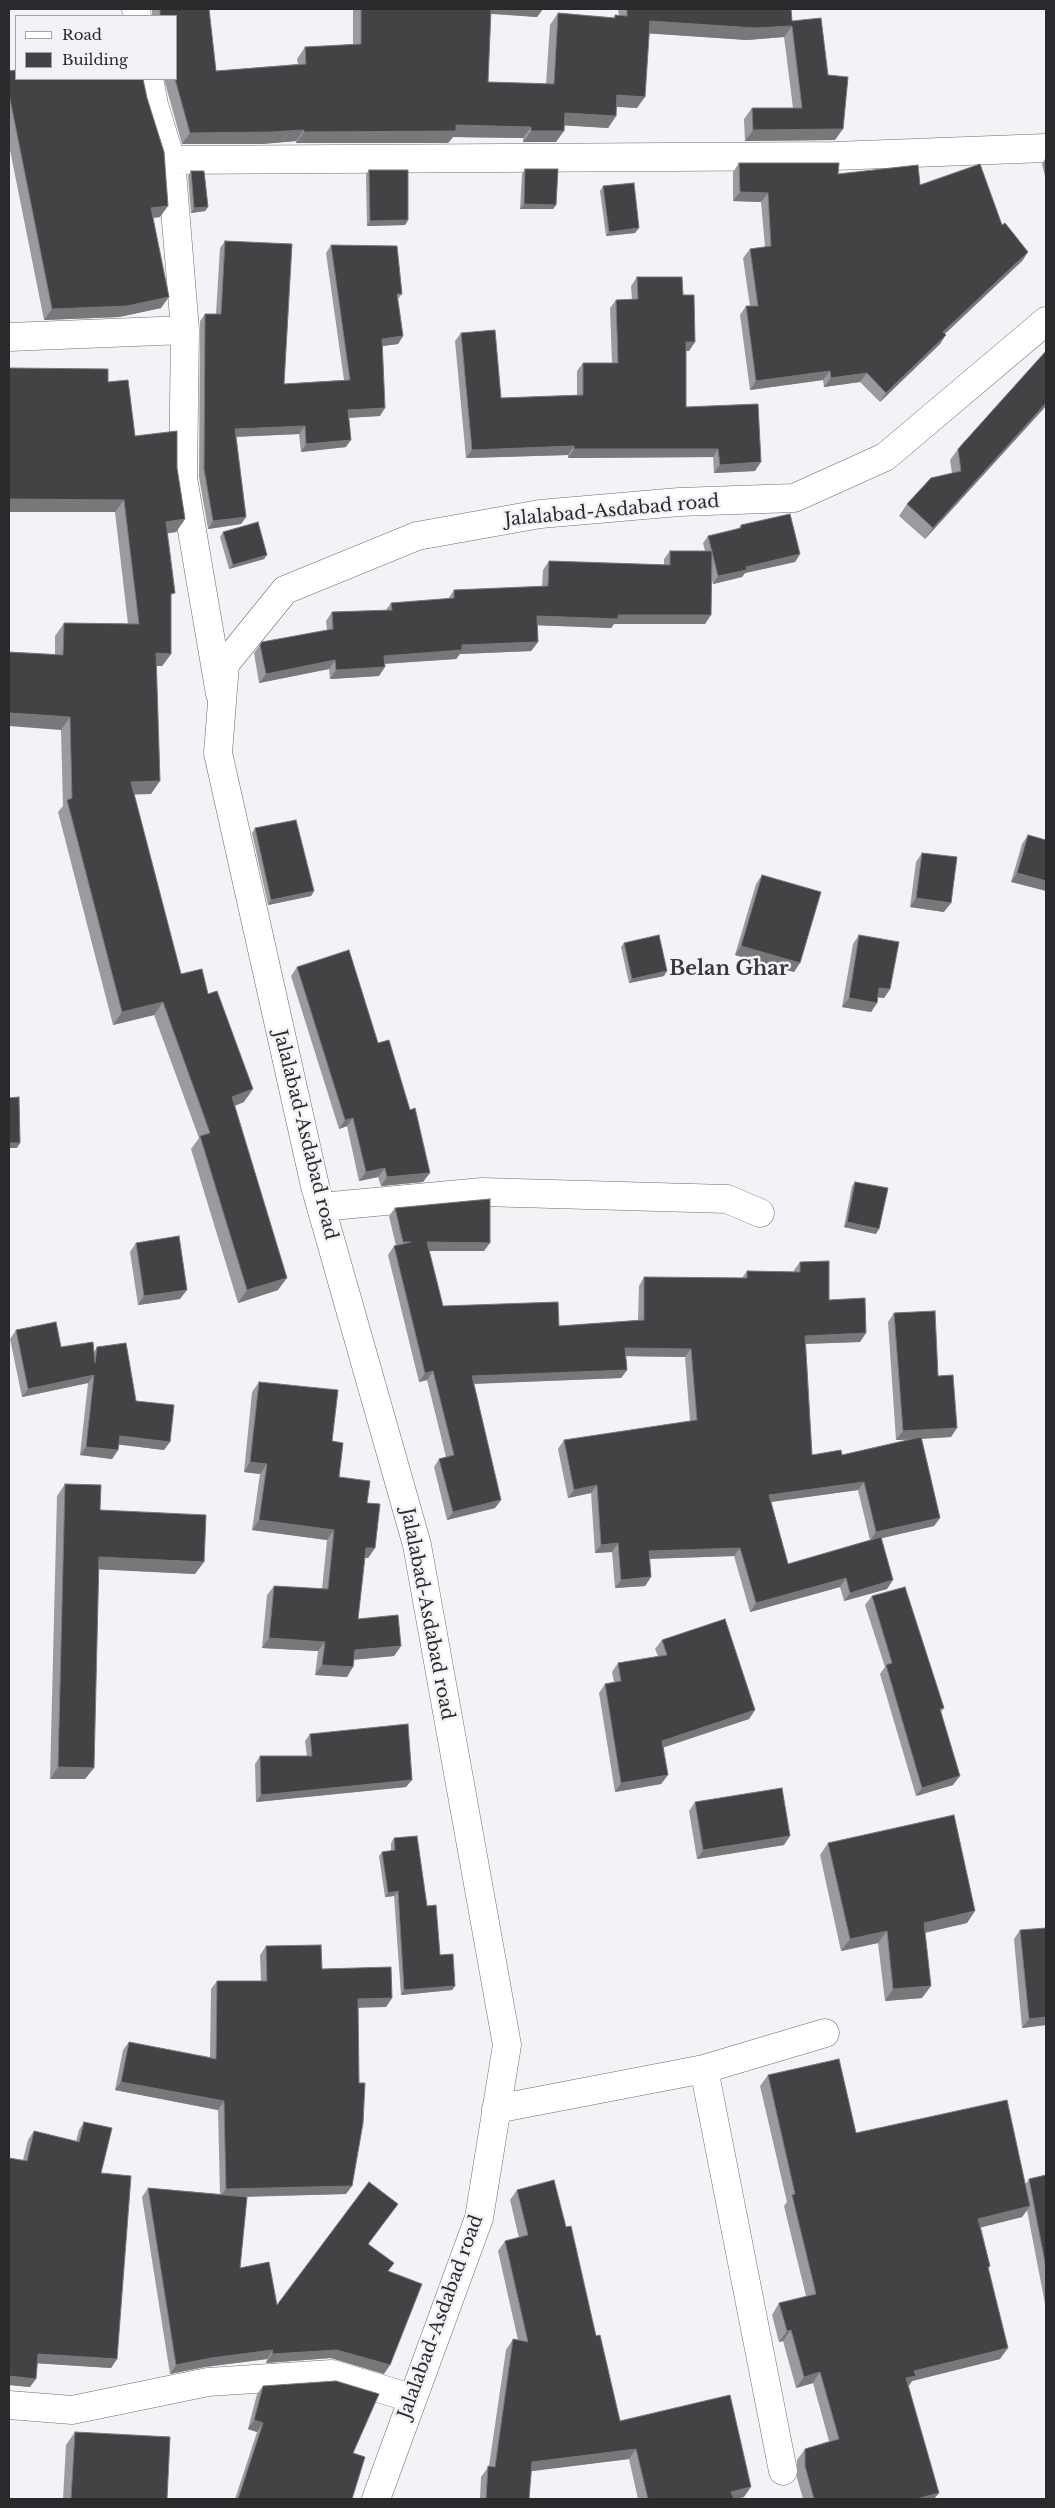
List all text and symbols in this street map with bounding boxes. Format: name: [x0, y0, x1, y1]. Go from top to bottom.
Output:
legend: [15, 15, 178, 80]
text: Road: [62, 25, 102, 44]
text: Building: [62, 50, 128, 69]
street label: Jalalabad-Asdabad road: [504, 491, 720, 531]
district label: Belan Ghar: [669, 957, 789, 981]
street label: Jalalabad-Asdabad road: [268, 1028, 342, 1242]
street label: Jalalabad-Asdabad road: [396, 1506, 458, 1722]
street label: Jalalabad-Asdabad road: [394, 2212, 488, 2422]

